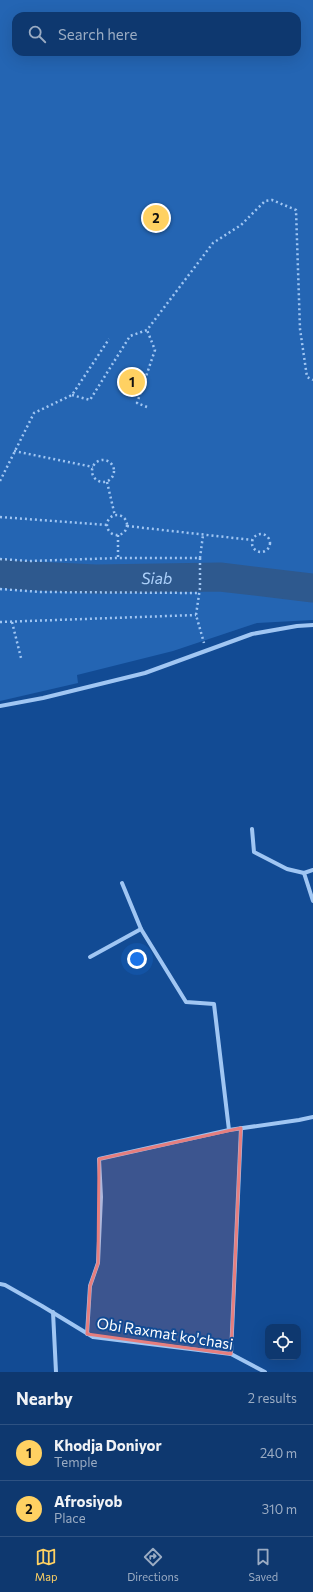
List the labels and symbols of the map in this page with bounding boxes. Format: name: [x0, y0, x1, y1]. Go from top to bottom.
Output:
pin: 2: [143, 203, 169, 233]
pin: 1: [119, 367, 145, 397]
water label: Siab: [141, 568, 173, 587]
your location: [127, 949, 147, 969]
street label: Obi Raxmat ko'chasi: [96, 1313, 235, 1353]

